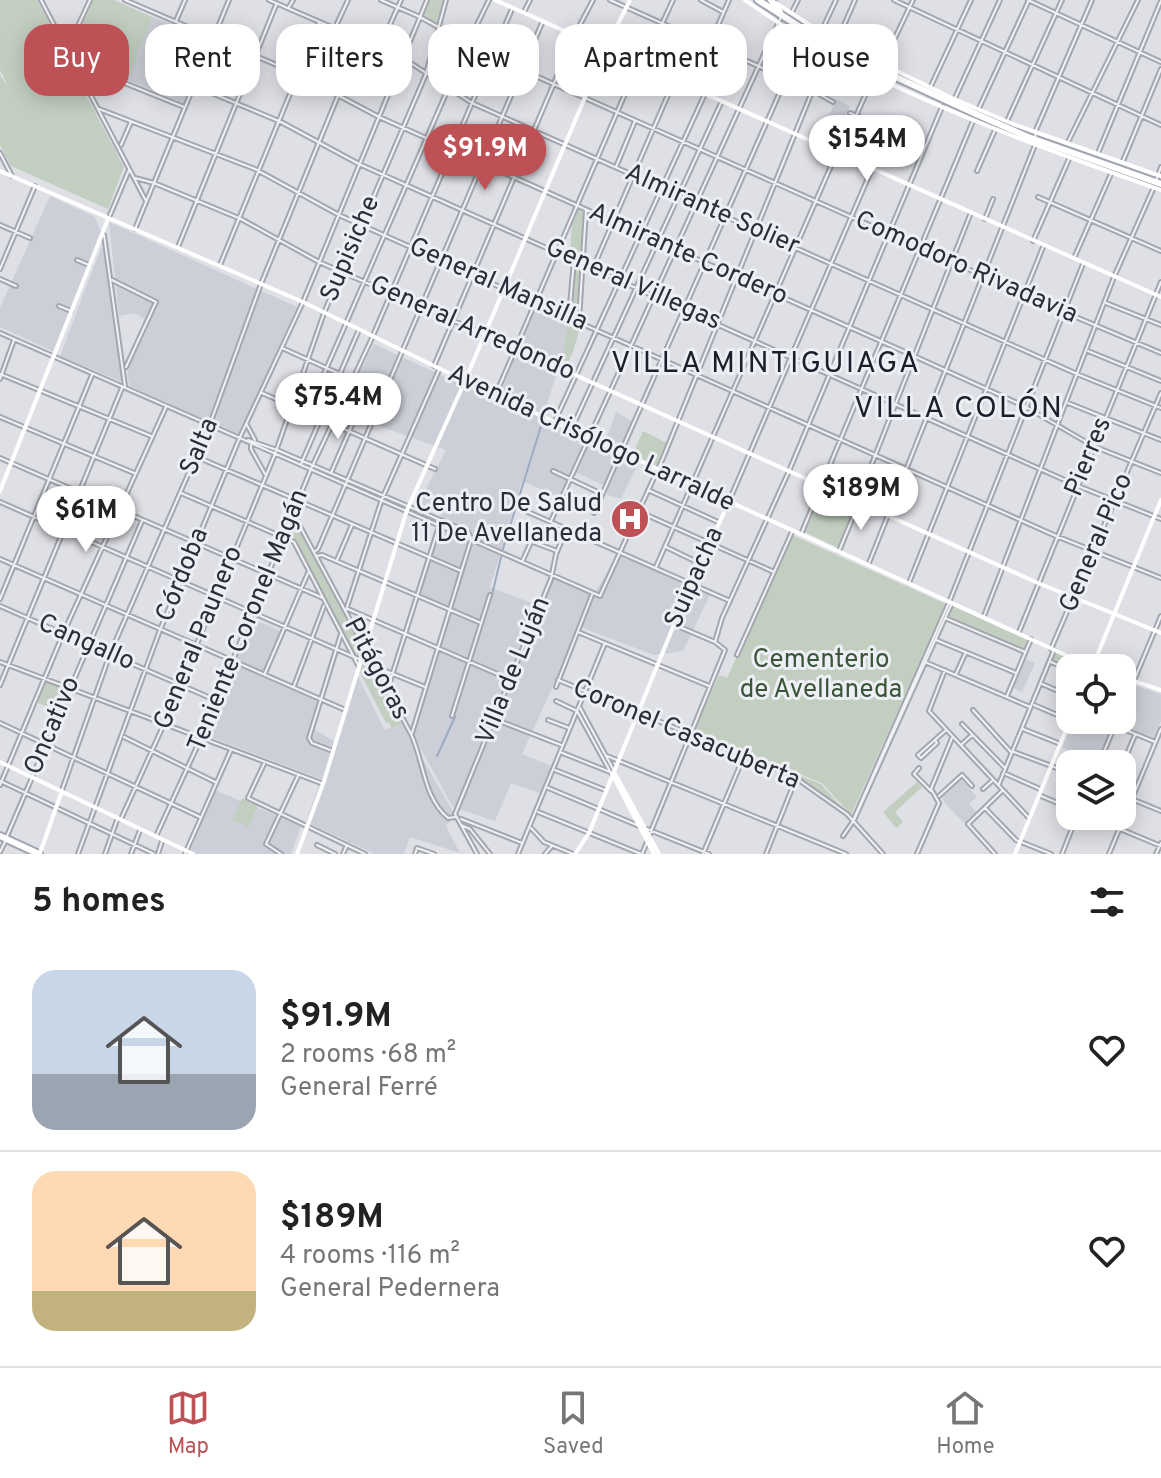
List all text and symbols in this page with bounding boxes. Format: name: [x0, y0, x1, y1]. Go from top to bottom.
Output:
chip: Buy: [24, 24, 129, 96]
chip: Rent: [145, 24, 260, 96]
chip: Filters: [276, 24, 412, 96]
chip: New: [428, 24, 539, 96]
chip: Apartment: [555, 24, 747, 96]
chip: House: [763, 24, 898, 96]
pin: $154M: [811, 115, 923, 183]
pin: $91.9M: [420, 124, 550, 192]
text: $154M: [827, 124, 907, 157]
text: $91.9M: [442, 133, 528, 166]
street label: Almirante Solier: [619, 157, 805, 263]
street label: Supisiche: [314, 191, 388, 307]
street label: Almirante Cordero: [583, 196, 793, 314]
street label: Comodoro Rivadavia: [850, 204, 1082, 332]
street label: General Mansilla: [403, 231, 593, 339]
street label: General Villegas: [540, 232, 726, 338]
street label: General Arredondo: [364, 269, 580, 389]
district label: VILLA MINTIGUIAGA: [611, 346, 921, 383]
street label: Avenida Crisólogo Larralde: [442, 358, 740, 520]
pin: $75.4M: [273, 373, 403, 441]
text: $75.4M: [293, 382, 383, 415]
district label: VILLA COLÓN: [854, 388, 1064, 428]
street label: Salta: [173, 413, 227, 481]
street label: Pierres: [1058, 413, 1120, 501]
pin: $189M: [805, 464, 917, 532]
street label: General Pico: [1053, 468, 1141, 618]
text: $189M: [821, 473, 901, 506]
street label: Teniente Coronel Magán: [181, 485, 317, 757]
pin: $61M: [39, 486, 133, 554]
place label: Centro De Salud 11 De Avellaneda: [411, 488, 602, 551]
text: $61M: [54, 495, 118, 528]
hospital icon: Centro De Salud 11 De Avellaneda: [609, 498, 651, 540]
street label: Suipacha: [658, 522, 732, 634]
street label: Córdoba: [149, 523, 217, 627]
street label: General Paunero: [147, 541, 251, 735]
street label: Villa de Luján: [469, 592, 559, 750]
street label: Cangallo: [32, 607, 140, 679]
street label: Pitágoras: [335, 612, 417, 726]
park label: Cementerio de Avellaneda: [740, 644, 902, 707]
map controls: [1056, 654, 1136, 830]
button: locate: [1056, 654, 1136, 734]
street label: Oncativo: [18, 672, 88, 780]
street label: Coronel Casacuberta: [567, 672, 805, 798]
button: layers: [1056, 750, 1136, 830]
icon: filters: [1085, 880, 1129, 924]
text: 5 homes: [32, 881, 166, 924]
text: $91.9M: [280, 996, 392, 1039]
icon: home: [96, 1002, 192, 1098]
icon: heart: [1085, 1028, 1129, 1072]
text: 2 rooms · 68 m²: [280, 1039, 456, 1072]
text: General Ferré: [280, 1072, 438, 1105]
text: $189M: [280, 1197, 384, 1240]
icon: home: [96, 1203, 192, 1299]
icon: heart: [1085, 1229, 1129, 1273]
text: 4 rooms · 116 m²: [280, 1240, 460, 1273]
text: General Pedernera: [280, 1273, 500, 1306]
tab: Map: [166, 1386, 210, 1461]
tab: Saved: [543, 1386, 604, 1461]
tab: Home: [936, 1386, 995, 1461]

